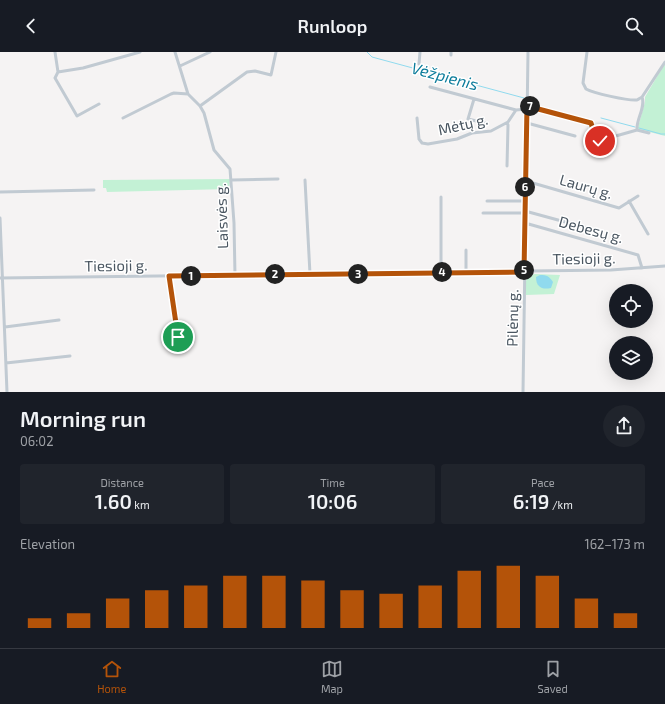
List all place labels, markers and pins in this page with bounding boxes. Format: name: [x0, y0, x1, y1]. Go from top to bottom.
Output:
pin: 7: [520, 96, 540, 116]
pin: [583, 124, 617, 158]
pin: 6: [515, 177, 535, 197]
pin: 5: [514, 260, 534, 280]
pin: 4: [432, 262, 452, 282]
pin: 2: [265, 264, 285, 284]
pin: 3: [348, 264, 368, 284]
pin: 1: [181, 266, 201, 286]
pin: [161, 320, 195, 354]

